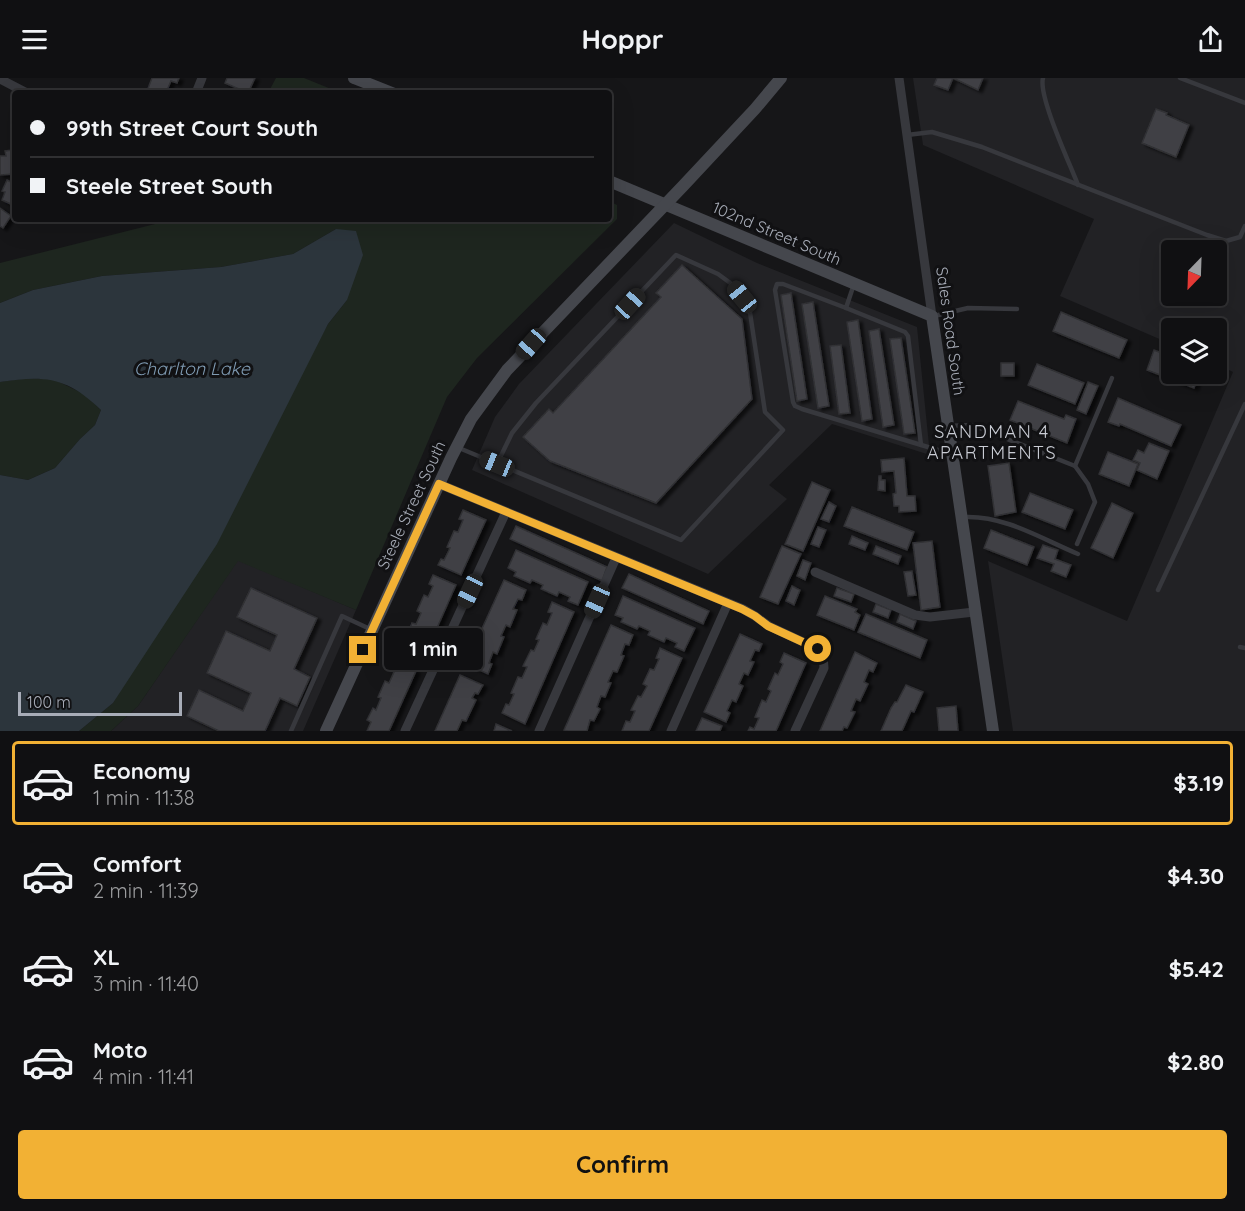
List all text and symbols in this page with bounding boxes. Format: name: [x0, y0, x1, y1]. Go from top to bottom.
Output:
text: Hoppr: [582, 22, 663, 56]
icon: menu: [18, 23, 51, 56]
icon: share: [1194, 23, 1227, 56]
text: 99th Street Court South: [66, 114, 318, 142]
text: Steele Street South: [66, 172, 273, 200]
street label: 102nd Street South: [710, 197, 844, 269]
north arrow: [1161, 240, 1227, 306]
map controls: [1161, 240, 1227, 384]
street label: Sales Road South: [932, 266, 970, 396]
car: [724, 277, 760, 317]
car: [611, 285, 649, 323]
button: layers: [1161, 318, 1227, 384]
car: [512, 325, 550, 363]
water label: Charlton Lake: [134, 357, 251, 380]
district label: SANDMAN 4 APARTMENTS: [927, 420, 1057, 464]
street label: Steele Street South: [372, 437, 450, 573]
car: [477, 449, 517, 479]
car: [454, 571, 486, 611]
car: [581, 581, 613, 621]
callout: 1 min: [384, 629, 483, 671]
route start: [804, 635, 831, 662]
route end: [349, 636, 376, 663]
text: 1 min: [409, 636, 458, 661]
scale bar: [18, 689, 182, 716]
text: 100 m: [27, 692, 71, 712]
icon: car: [21, 756, 75, 810]
text: Economy: [93, 757, 191, 785]
text: $3.19: [1174, 769, 1224, 797]
text: 1 min · 11:38: [93, 785, 195, 810]
icon: car: [21, 849, 75, 903]
text: Comfort: [93, 850, 182, 878]
text: $4.30: [1167, 862, 1224, 890]
text: 2 min · 11:39: [93, 878, 199, 903]
icon: car: [21, 942, 75, 996]
text: XL: [93, 943, 120, 971]
text: $5.42: [1169, 955, 1224, 983]
text: 3 min · 11:40: [93, 971, 199, 996]
icon: car: [21, 1035, 75, 1089]
text: Moto: [93, 1036, 147, 1064]
text: $2.80: [1167, 1048, 1224, 1076]
text: 4 min · 11:41: [93, 1064, 194, 1089]
button: Confirm: [18, 1130, 1227, 1199]

